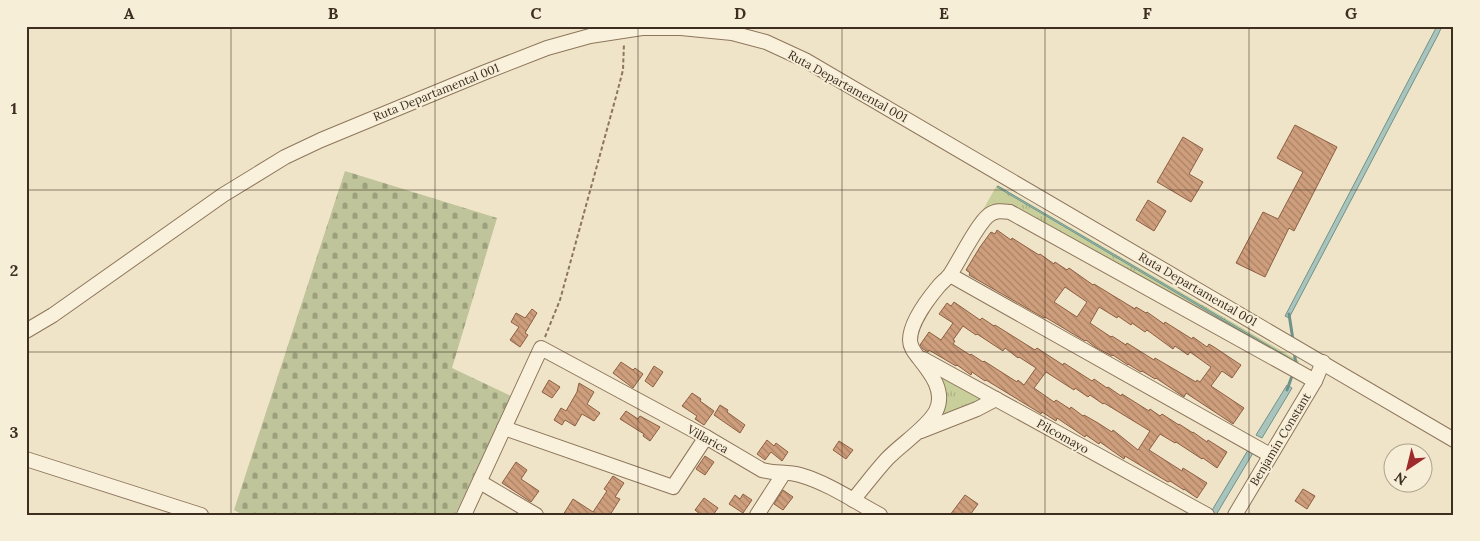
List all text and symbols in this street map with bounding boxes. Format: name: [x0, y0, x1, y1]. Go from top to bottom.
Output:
text: A: [124, 3, 135, 23]
text: B: [328, 3, 339, 23]
text: C: [530, 3, 542, 23]
text: D: [734, 3, 746, 23]
text: E: [939, 3, 949, 23]
text: F: [1142, 3, 1152, 23]
text: G: [1345, 3, 1357, 23]
street label: Ruta Departamental 001: [786, 47, 910, 125]
street label: Ruta Departamental 001: [371, 60, 501, 124]
text: 1: [11, 98, 17, 118]
street label: Ruta Departamental 001: [1136, 249, 1260, 329]
text: 2: [10, 260, 18, 280]
street label: Benjamín Constant: [1246, 389, 1314, 488]
street label: Pilcomayo: [1034, 416, 1092, 456]
street label: Villarica: [684, 421, 731, 456]
text: 3: [10, 422, 19, 442]
north arrow: [1382, 444, 1432, 494]
text: N: [1391, 468, 1410, 489]

